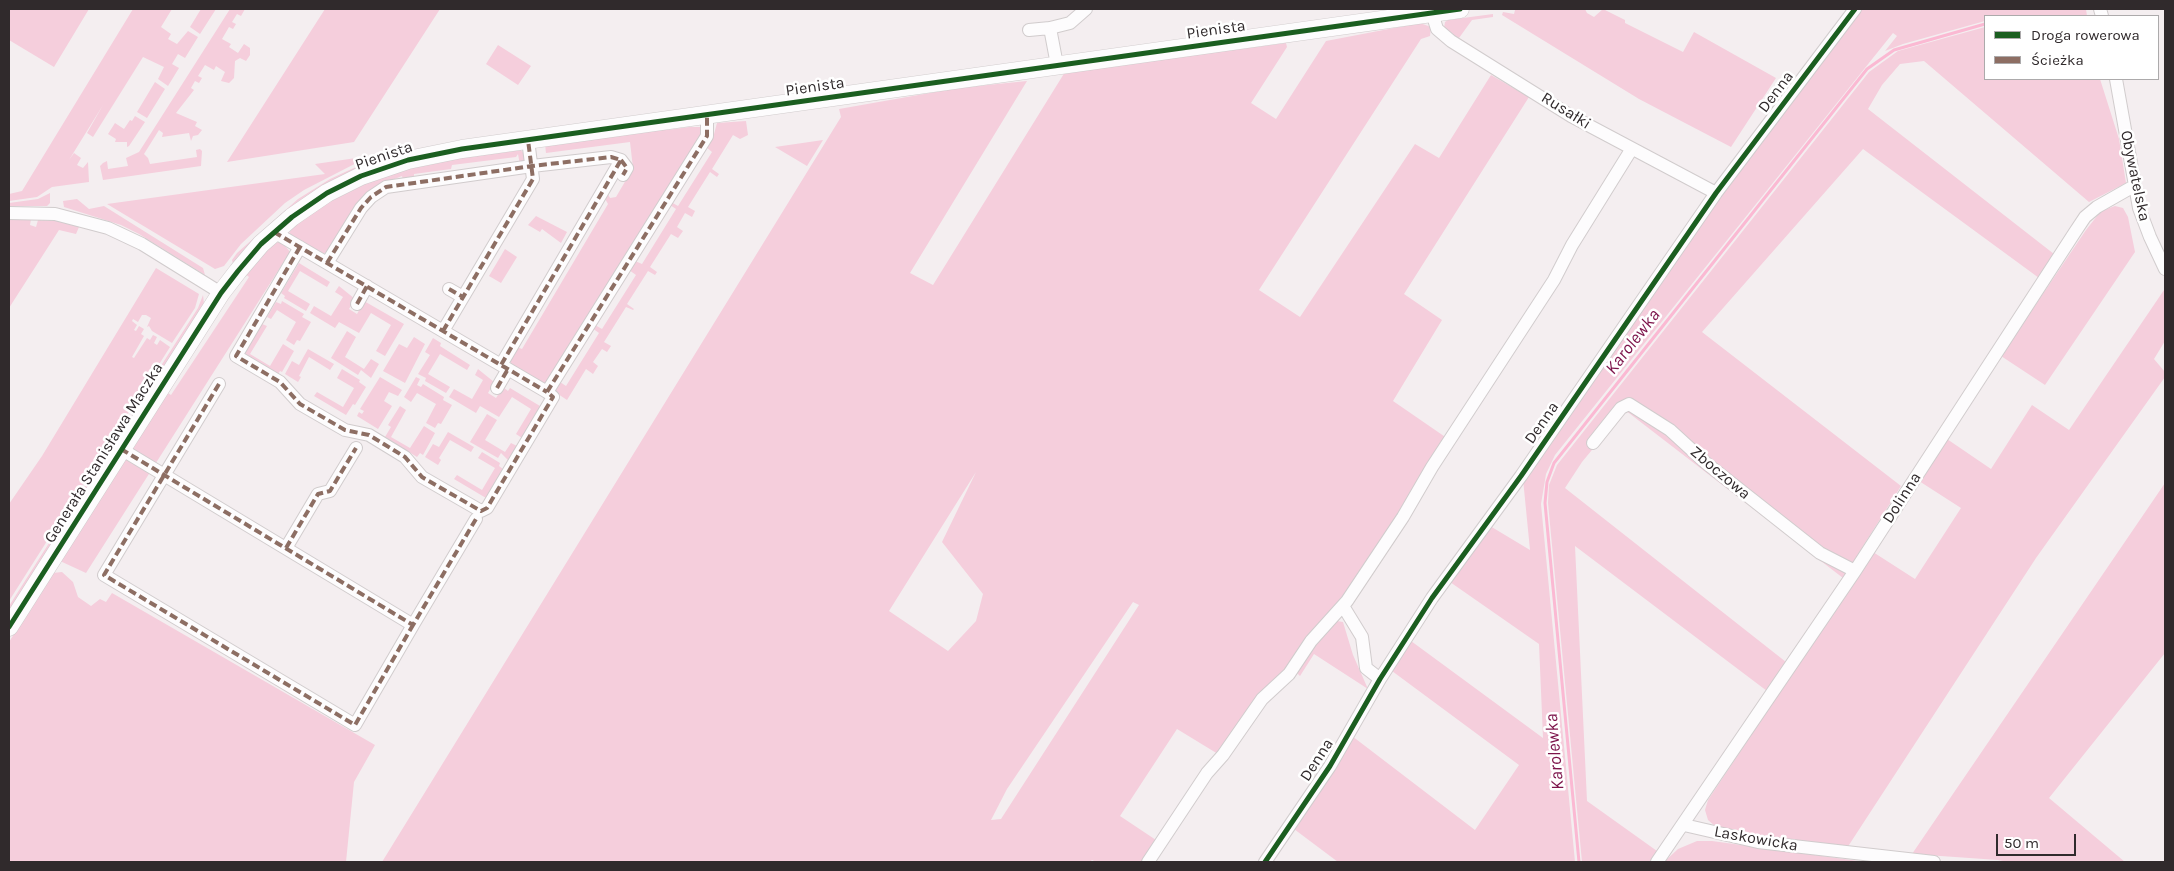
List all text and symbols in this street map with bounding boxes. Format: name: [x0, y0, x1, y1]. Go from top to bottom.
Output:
legend: [1984, 15, 2159, 80]
street label: Pienista: [1185, 16, 1247, 44]
text: Droga rowerowa: [2031, 26, 2140, 44]
text: Ścieżka: [2031, 51, 2084, 69]
street label: Denna: [1754, 67, 1798, 117]
street label: Pienista: [784, 73, 846, 101]
street label: Rusałki: [1538, 88, 1594, 134]
street label: Obywatelska: [2116, 129, 2154, 223]
street label: Pienista: [353, 137, 415, 175]
water label: Karolewka: [1601, 305, 1665, 379]
street label: Generała Stanisława Maczka: [41, 359, 167, 547]
street label: Denna: [1521, 398, 1563, 448]
street label: Zboczowa: [1686, 442, 1754, 504]
street label: Dolinna: [1879, 469, 1925, 527]
water label: Karolewka: [1541, 713, 1569, 791]
street label: Denna: [1296, 735, 1338, 785]
street label: Laskowicka: [1713, 822, 1799, 856]
scale bar: [1999, 824, 2079, 856]
text: 50 m: [2004, 834, 2039, 852]

